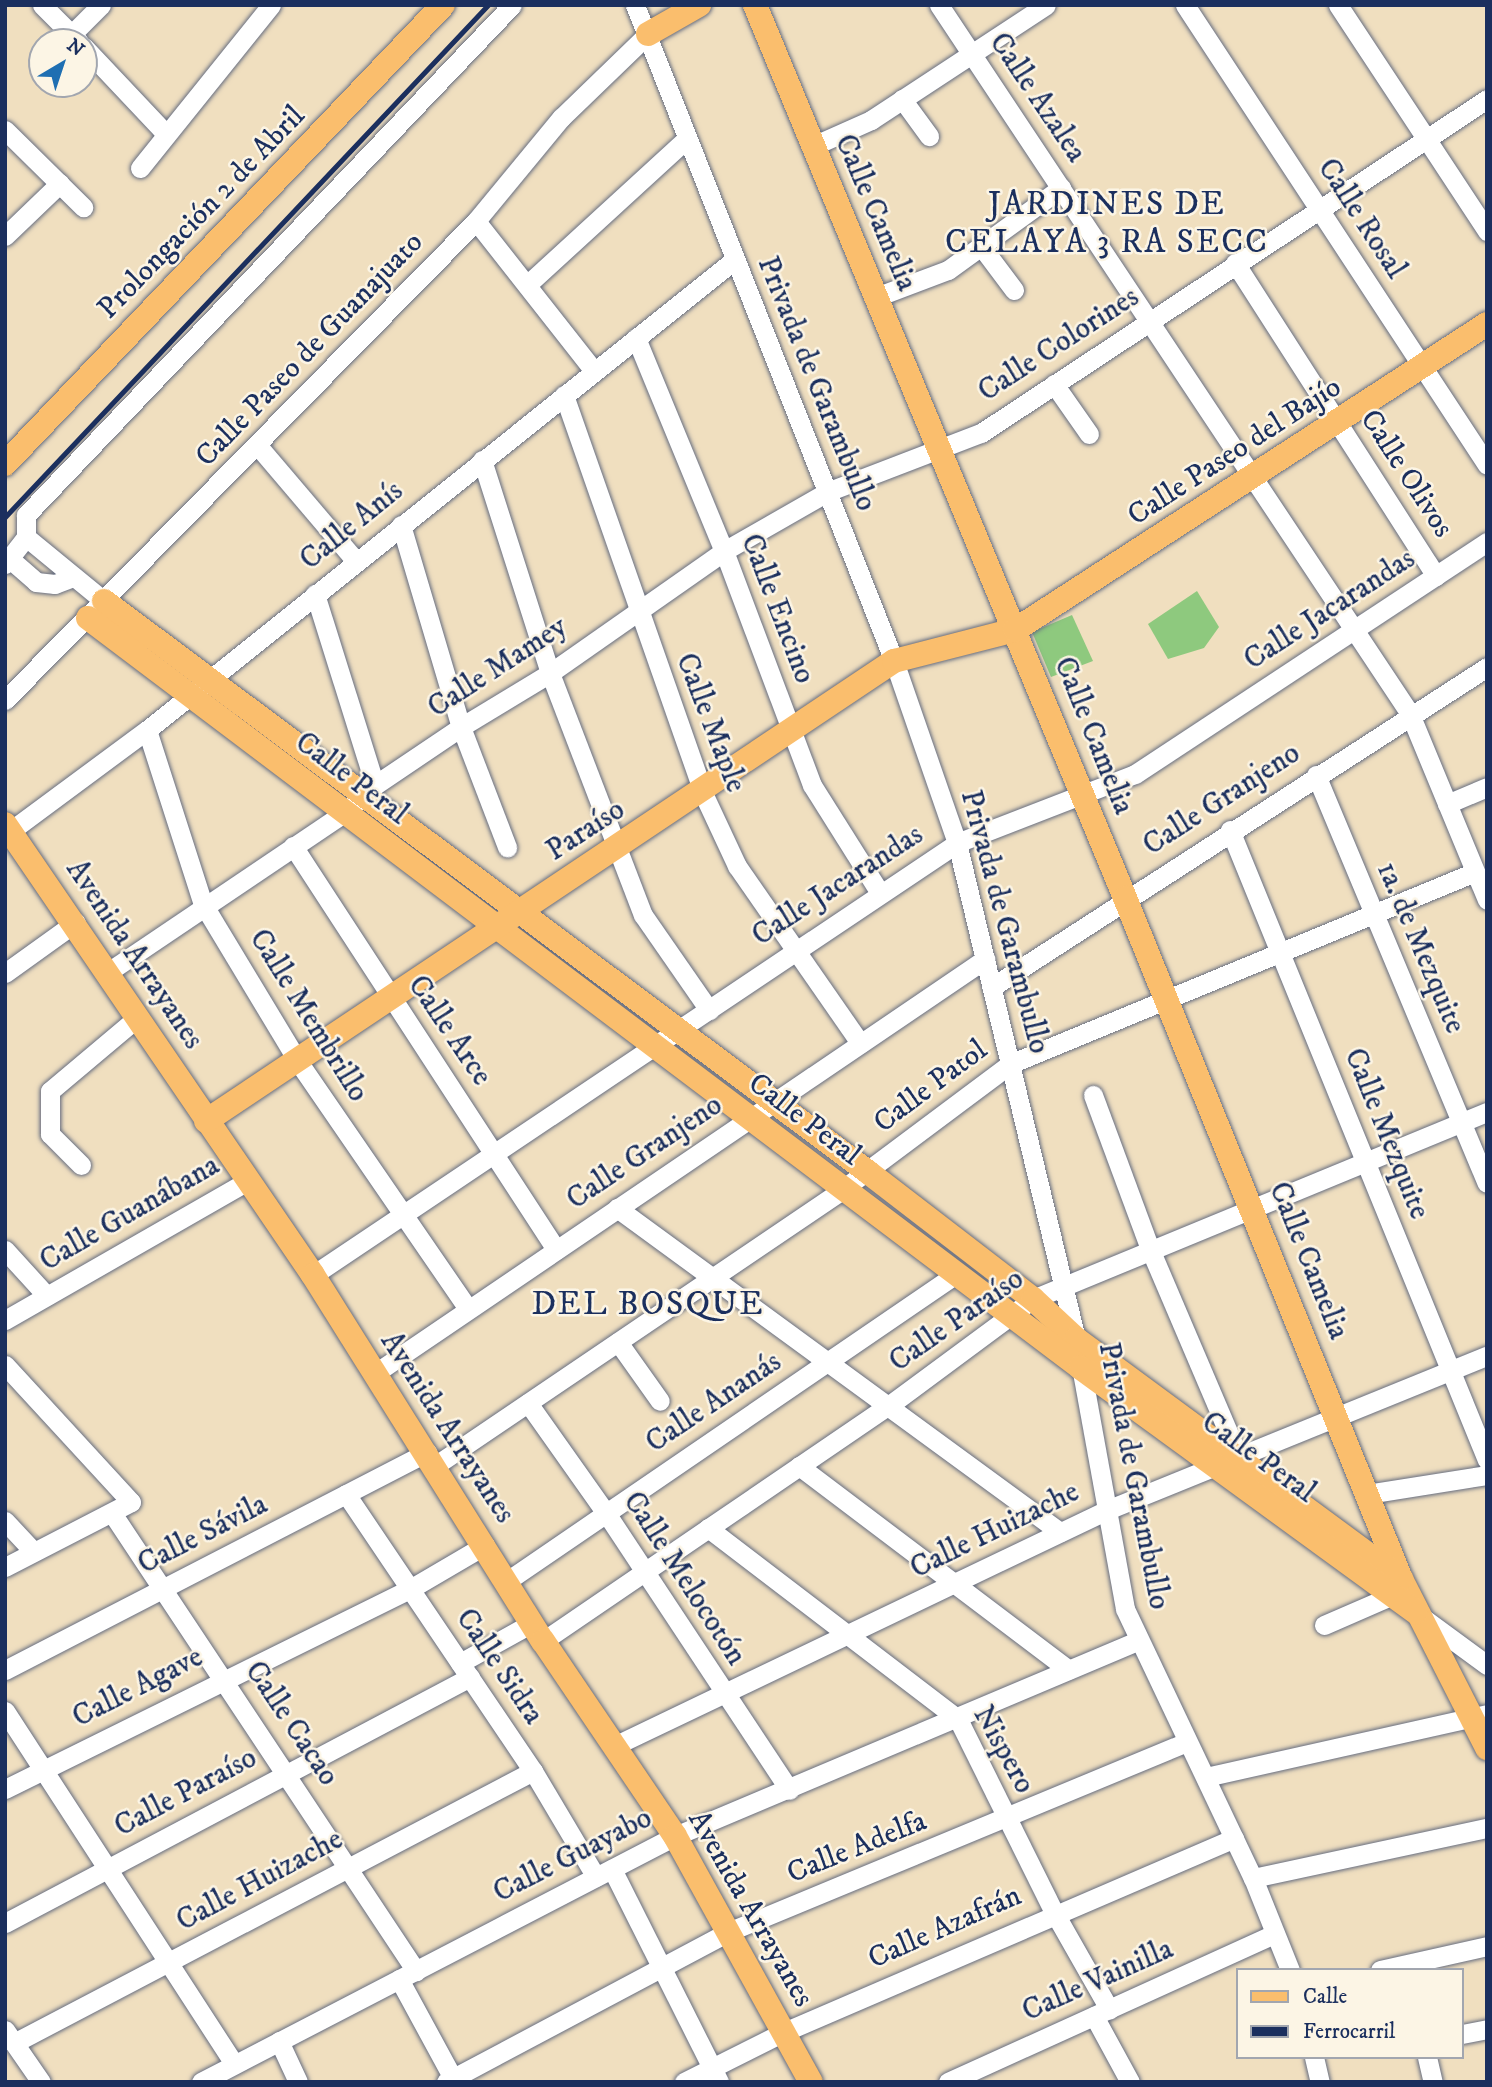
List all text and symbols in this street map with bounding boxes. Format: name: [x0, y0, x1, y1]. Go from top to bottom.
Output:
street label: Calle Azalea: [981, 26, 1093, 170]
north arrow: [28, 28, 98, 98]
text: N: [62, 34, 89, 62]
street label: Prolongación 2 de Abril: [91, 99, 313, 327]
street label: Calle Camelia: [826, 129, 924, 297]
street label: Calle Rosal: [1309, 152, 1413, 286]
district label: JARDINES DE CELAYA 3 RA SECC: [947, 185, 1267, 263]
street label: Calle Paseo de Guanajuato: [189, 225, 431, 475]
street label: Privada de Garambullo: [748, 251, 884, 517]
street label: Calle Colorines: [972, 280, 1146, 410]
street label: Calle Paseo del Bajío: [1122, 370, 1348, 534]
street label: Calle Olivos: [1351, 403, 1461, 545]
street label: Calle Anís: [293, 474, 411, 578]
street label: Calle Encino: [732, 529, 822, 689]
street label: Calle Jacarandas: [1238, 541, 1422, 679]
street label: Calle Mamey: [422, 610, 574, 726]
street label: Calle Maple: [667, 648, 753, 798]
street label: Calle Camelia: [1045, 652, 1141, 820]
street label: Calle Peral: [288, 725, 414, 833]
street label: Calle Granjeno: [1137, 736, 1307, 864]
street label: Privada de Garambullo: [951, 786, 1057, 1058]
street label: Paraíso: [540, 792, 632, 870]
street label: Calle Jacarandas: [746, 817, 930, 955]
street label: Avenida Arrayanes: [57, 853, 211, 1057]
street label: 1a. de Mezquite: [1368, 857, 1472, 1039]
street label: Calle Membrillo: [241, 923, 375, 1109]
street label: Calle Arce: [399, 969, 499, 1093]
street label: Calle Patol: [867, 1033, 995, 1141]
street label: Calle Mezquite: [1335, 1043, 1437, 1225]
street label: Calle Peral: [741, 1066, 867, 1174]
street label: Calle Granjeno: [560, 1088, 730, 1218]
street label: Calle Guanábana: [34, 1148, 226, 1280]
street label: Calle Camelia: [1260, 1177, 1356, 1345]
street label: Calle Paraíso: [883, 1262, 1031, 1380]
district label: DEL BOSQUE: [533, 1285, 763, 1325]
street label: Avenida Arrayanes: [372, 1326, 522, 1530]
street label: Privada de Garambullo: [1089, 1339, 1177, 1613]
street label: Calle Ananás: [640, 1345, 788, 1461]
street label: Calle Peral: [1194, 1405, 1322, 1511]
street label: Calle Huizache: [905, 1475, 1085, 1587]
street label: Calle Melocotón: [615, 1485, 753, 1673]
street label: Calle Sávila: [132, 1487, 274, 1583]
street label: Calle Sidra: [447, 1602, 551, 1732]
street label: Calle Agave: [67, 1640, 209, 1736]
street label: Calle Cacao: [236, 1655, 346, 1793]
street label: Nispero: [964, 1700, 1042, 1800]
street label: Calle Paraíso: [109, 1741, 263, 1845]
street label: Calle Guayabo: [488, 1801, 658, 1911]
street label: Avenida Arrayanes: [679, 1804, 821, 2014]
street label: Calle Adelfa: [782, 1804, 932, 1892]
street label: Calle Huizache: [171, 1822, 349, 1940]
street label: Calle Azafrán: [863, 1878, 1027, 1978]
street label: Calle Vainilla: [1017, 1932, 1179, 2030]
legend: [1236, 1968, 1464, 2059]
text: Calle: [1303, 1984, 1347, 2010]
text: Ferrocarril: [1303, 2019, 1395, 2045]

